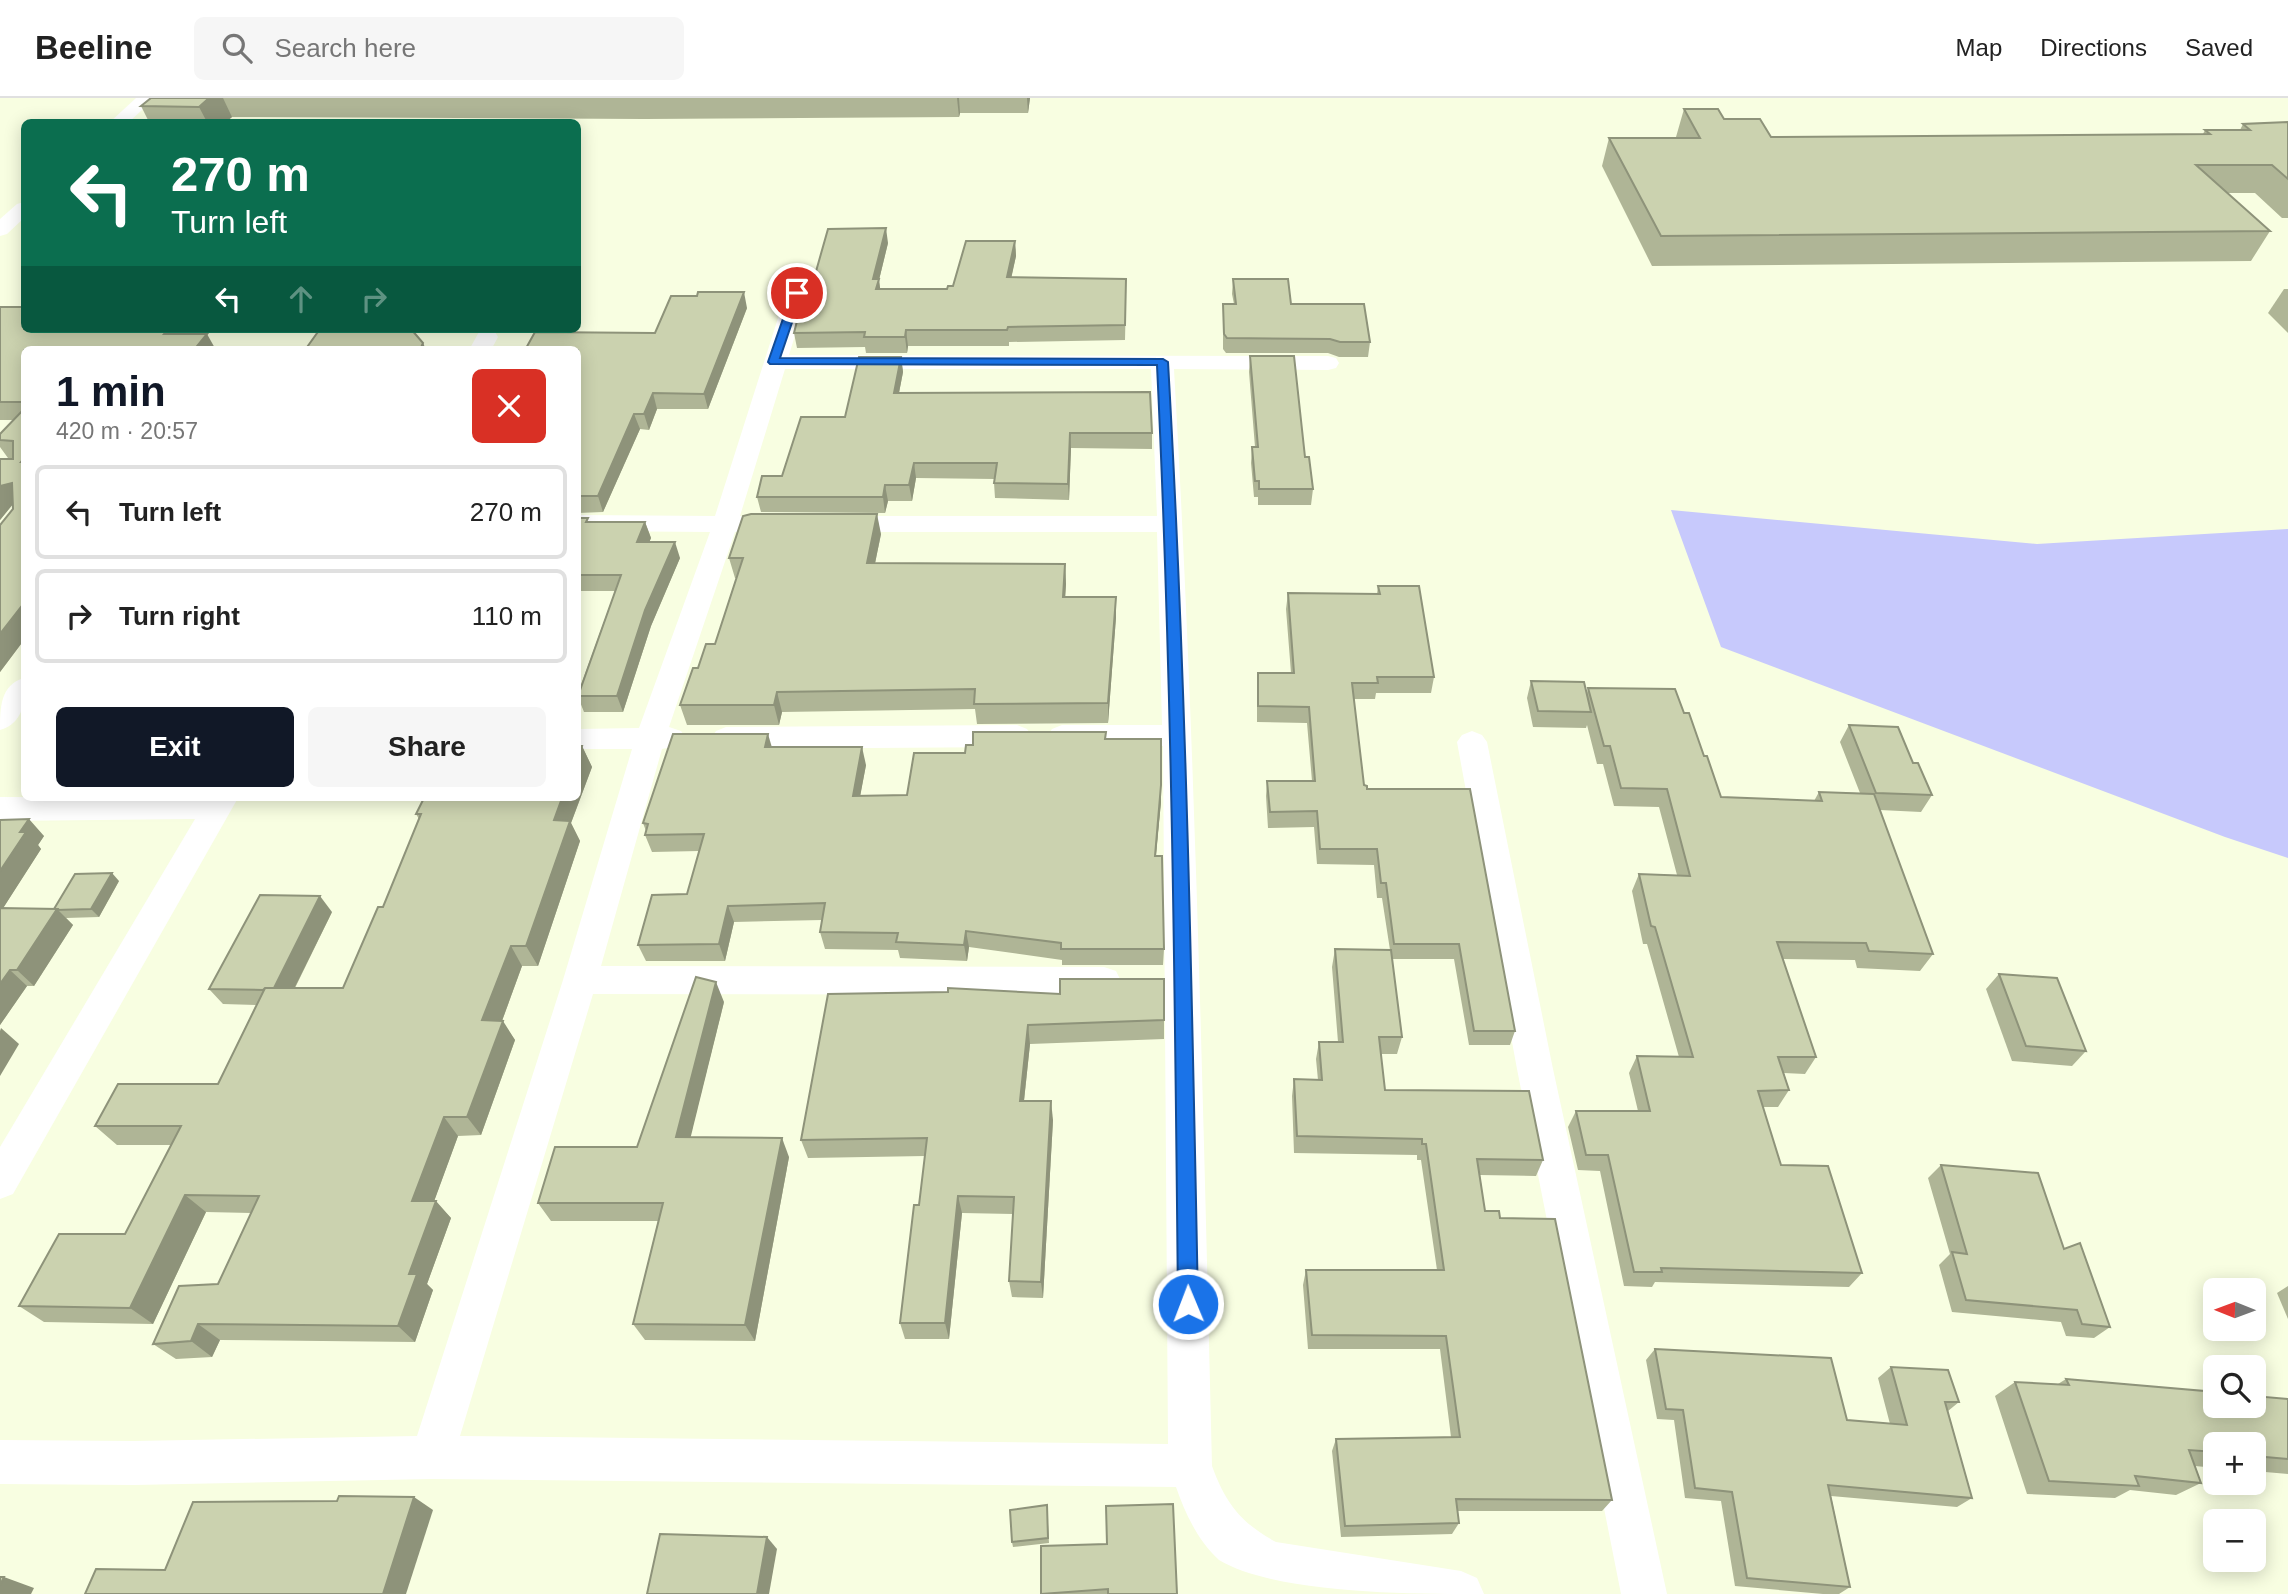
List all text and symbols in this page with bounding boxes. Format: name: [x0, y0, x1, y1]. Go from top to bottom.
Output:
search box: [194, 17, 684, 80]
text: Beeline: [35, 29, 152, 66]
icon: search: [218, 29, 256, 67]
text: Search here: [274, 33, 416, 63]
text: Map: [1956, 34, 2002, 61]
text: Directions: [2040, 34, 2147, 61]
text: Saved: [2185, 34, 2253, 61]
icon: left: [56, 147, 147, 238]
text: 270 m: [171, 147, 310, 201]
text: Turn left: [171, 204, 287, 240]
pin: [767, 263, 827, 323]
icon: arrive: [778, 274, 816, 312]
icon: left: [209, 280, 247, 318]
icon: ahead: [282, 280, 320, 318]
icon: right: [355, 280, 393, 318]
text: 1 min: [56, 368, 166, 415]
button: close: [472, 369, 546, 443]
text: 420 m · 20:57: [56, 418, 198, 444]
icon: left: [60, 493, 98, 531]
text: Turn left: [119, 497, 221, 527]
text: 270 m: [470, 497, 542, 527]
icon: right: [60, 597, 98, 635]
text: Turn right: [119, 601, 240, 631]
text: 110 m: [472, 601, 542, 631]
button: Exit: [56, 707, 294, 787]
button: Share: [308, 707, 546, 787]
position arrow: [1151, 1267, 1225, 1341]
north arrow: [2203, 1278, 2266, 1340]
map controls: [2203, 1278, 2266, 1572]
button: search: [2203, 1355, 2266, 1418]
button: +: [2203, 1432, 2266, 1495]
button: −: [2203, 1509, 2266, 1572]

